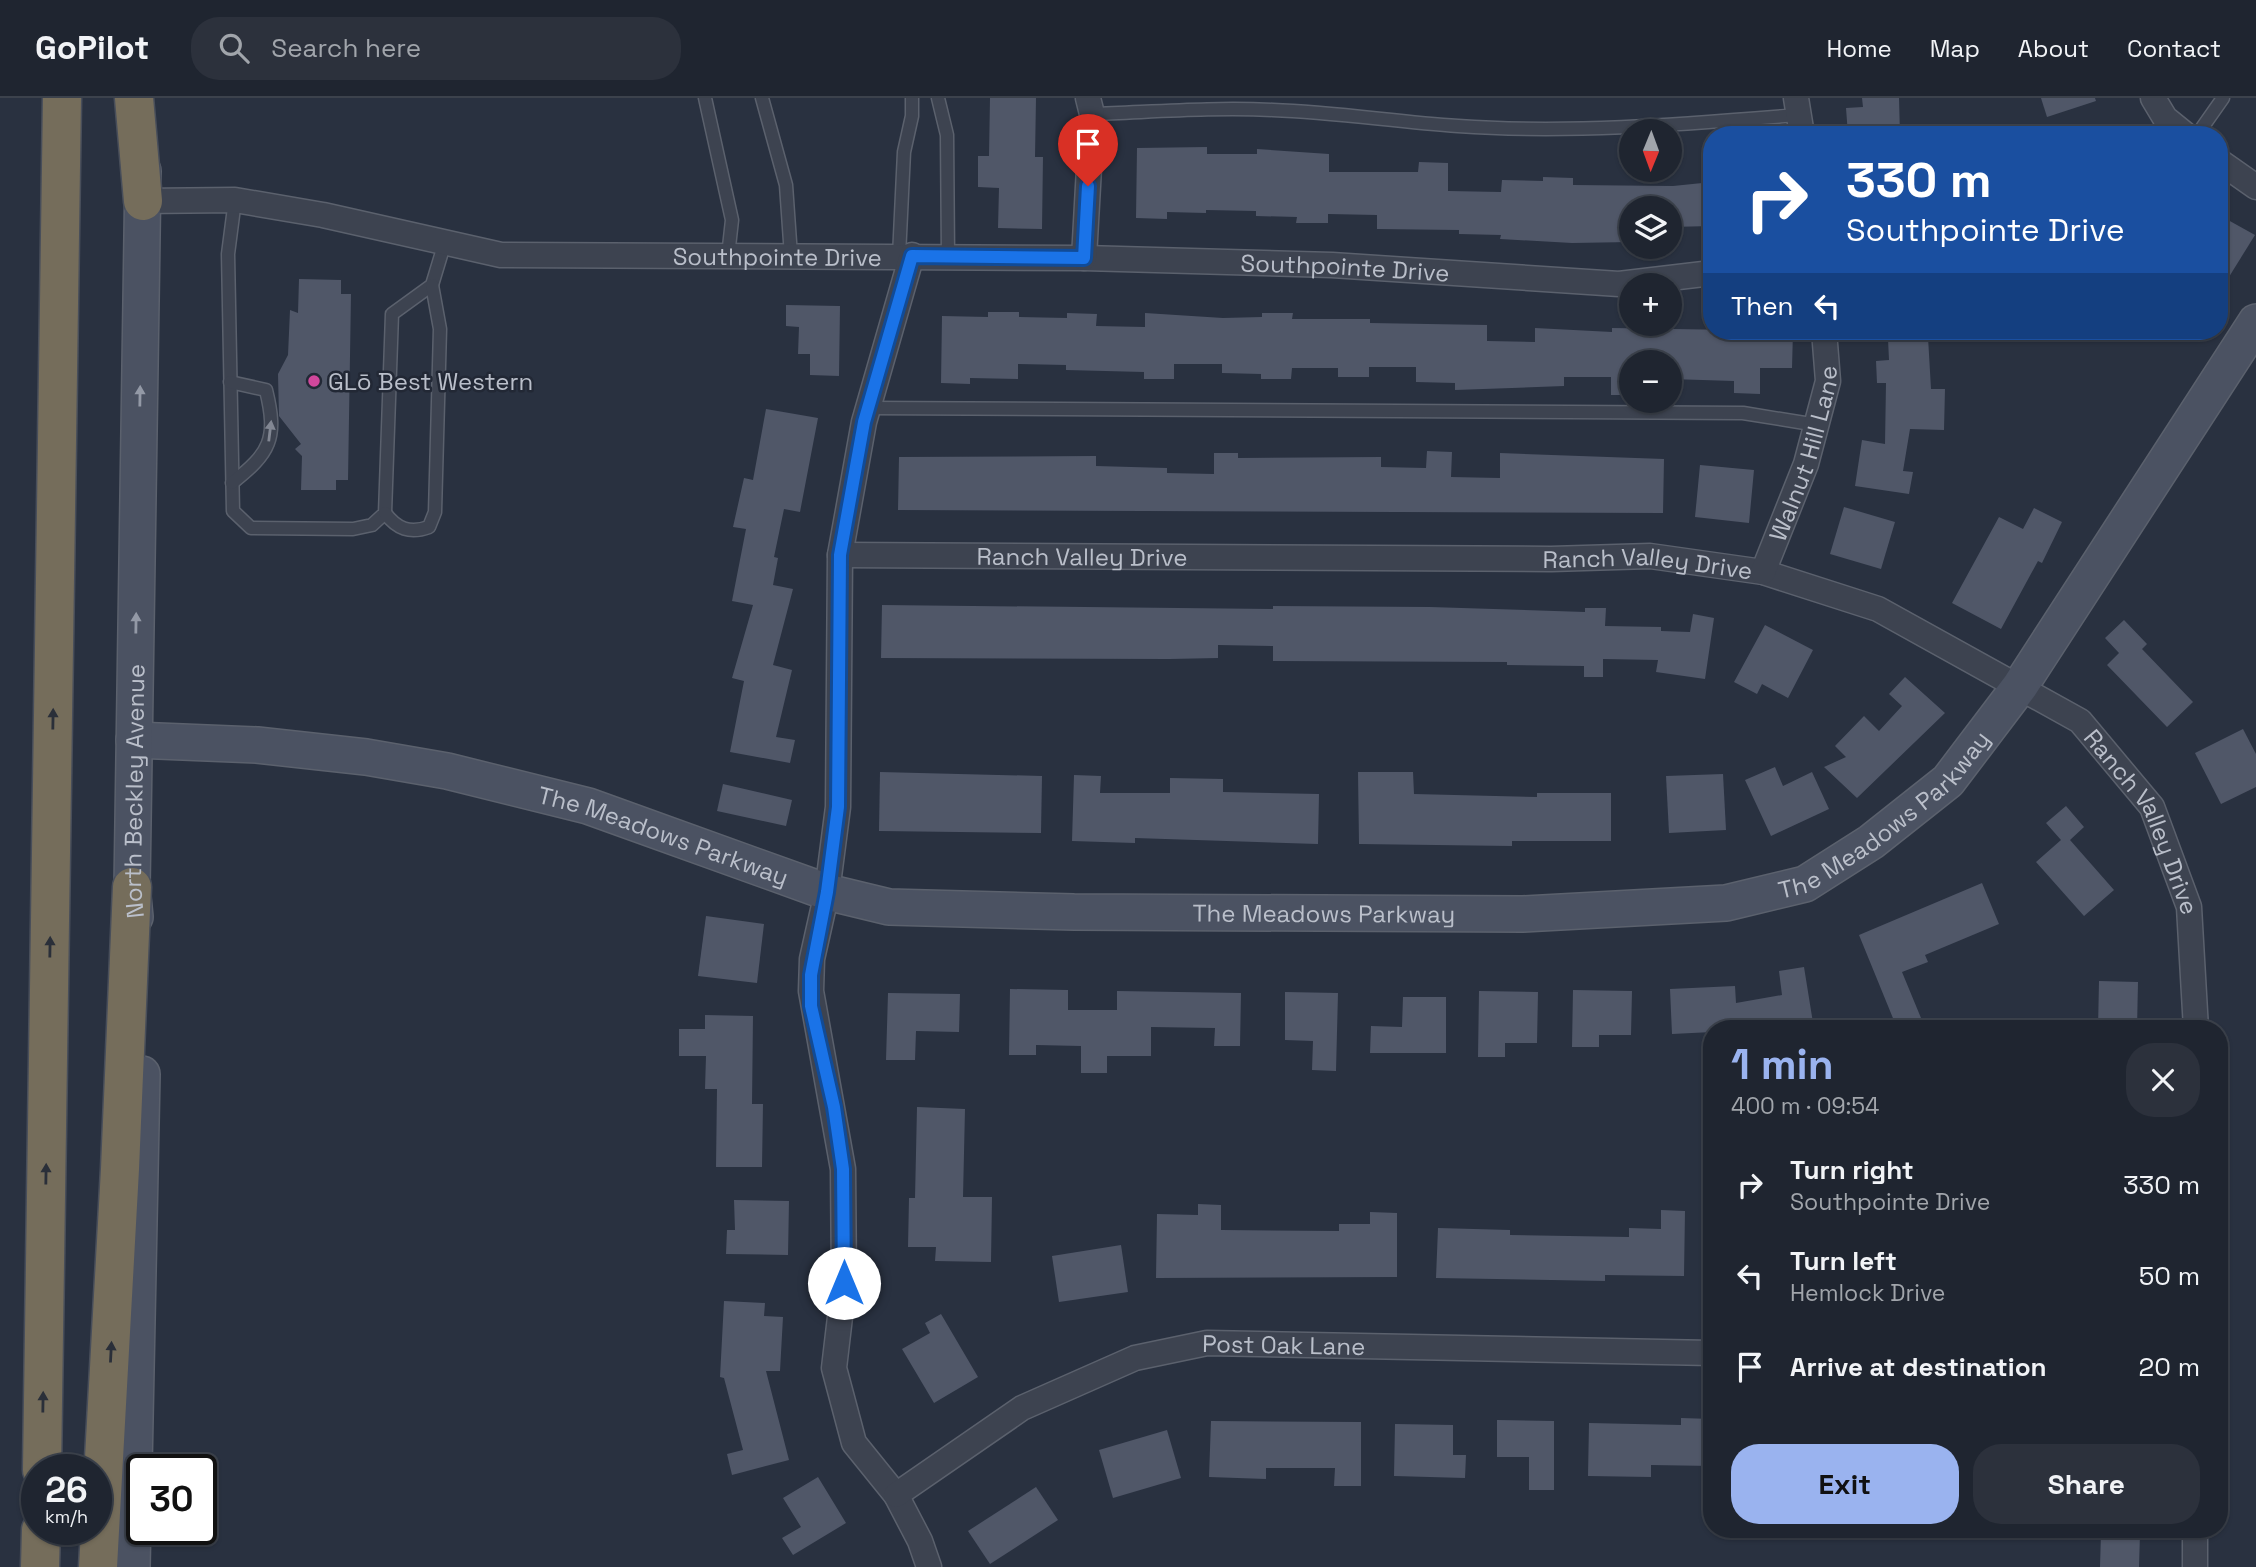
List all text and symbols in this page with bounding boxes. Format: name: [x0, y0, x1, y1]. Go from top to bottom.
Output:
search box: [191, 17, 681, 80]
text: GoPilot: [35, 27, 149, 69]
icon: search: [215, 29, 253, 67]
text: Search here: [271, 31, 421, 65]
text: Home: [1826, 33, 1892, 64]
text: Map: [1930, 33, 1980, 64]
text: About: [2018, 33, 2089, 64]
text: Contact: [2127, 33, 2221, 64]
pin: [1058, 114, 1118, 186]
north arrow: [1619, 119, 1682, 182]
map controls: [1619, 119, 1682, 413]
icon: arrive: [1069, 125, 1107, 163]
text: 330 m: [1846, 149, 1992, 211]
icon: right: [1731, 154, 1822, 245]
button: layers: [1619, 196, 1682, 259]
text: Southpointe Drive: [1846, 210, 2125, 250]
street label: Southpointe Drive: [673, 240, 882, 272]
street label: Southpointe Drive: [1240, 247, 1451, 288]
button: +: [1619, 273, 1682, 336]
icon: left: [1808, 287, 1846, 325]
text: Then: [1731, 289, 1794, 323]
button: −: [1619, 350, 1682, 413]
street label: Walnut Hill Lane: [1761, 365, 1843, 545]
place label: GLō Best Western: [328, 366, 533, 397]
marker: GLō Best Western: [306, 373, 322, 389]
one-way arrow: [134, 384, 145, 406]
one-way arrow: [264, 419, 275, 441]
street label: Ranch Valley Drive: [976, 540, 1188, 572]
street label: Ranch Valley Drive: [1542, 541, 1755, 586]
one-way arrow: [130, 612, 142, 634]
street label: North Beckley Avenue: [116, 664, 151, 920]
one-way arrow: [48, 708, 59, 730]
street label: Ranch Valley Drive: [2077, 722, 2206, 919]
street label: The Meadows Parkway: [1775, 724, 1996, 905]
street label: The Meadows Parkway: [535, 779, 793, 892]
street label: The Meadows Parkway: [1192, 897, 1455, 929]
one-way arrow: [44, 936, 56, 958]
text: 1 min: [1731, 1038, 1834, 1091]
button: close: [2126, 1043, 2200, 1117]
text: 400 m · 09:54: [1731, 1091, 1879, 1121]
text: Turn right: [1790, 1153, 1914, 1187]
one-way arrow: [41, 1163, 52, 1185]
icon: right: [1731, 1166, 1769, 1204]
text: 330 m: [2123, 1168, 2200, 1202]
text: Southpointe Drive: [1790, 1187, 1990, 1217]
text: Turn left: [1790, 1244, 1897, 1278]
position arrow: [807, 1246, 881, 1320]
icon: left: [1731, 1257, 1769, 1295]
text: 50 m: [2139, 1259, 2200, 1293]
text: Hemlock Drive: [1790, 1278, 1945, 1308]
street label: Post Oak Lane: [1202, 1327, 1366, 1362]
one-way arrow: [105, 1341, 116, 1363]
icon: arrive: [1731, 1348, 1769, 1386]
text: Arrive at destination: [1790, 1350, 2047, 1384]
text: 20 m: [2139, 1350, 2200, 1384]
one-way arrow: [37, 1391, 49, 1413]
button: Exit: [1731, 1444, 1959, 1524]
button: Share: [1973, 1444, 2200, 1524]
speed limit sign: 30: [126, 1454, 217, 1545]
text: 26: [45, 1468, 88, 1512]
text: km/h: [45, 1505, 88, 1528]

